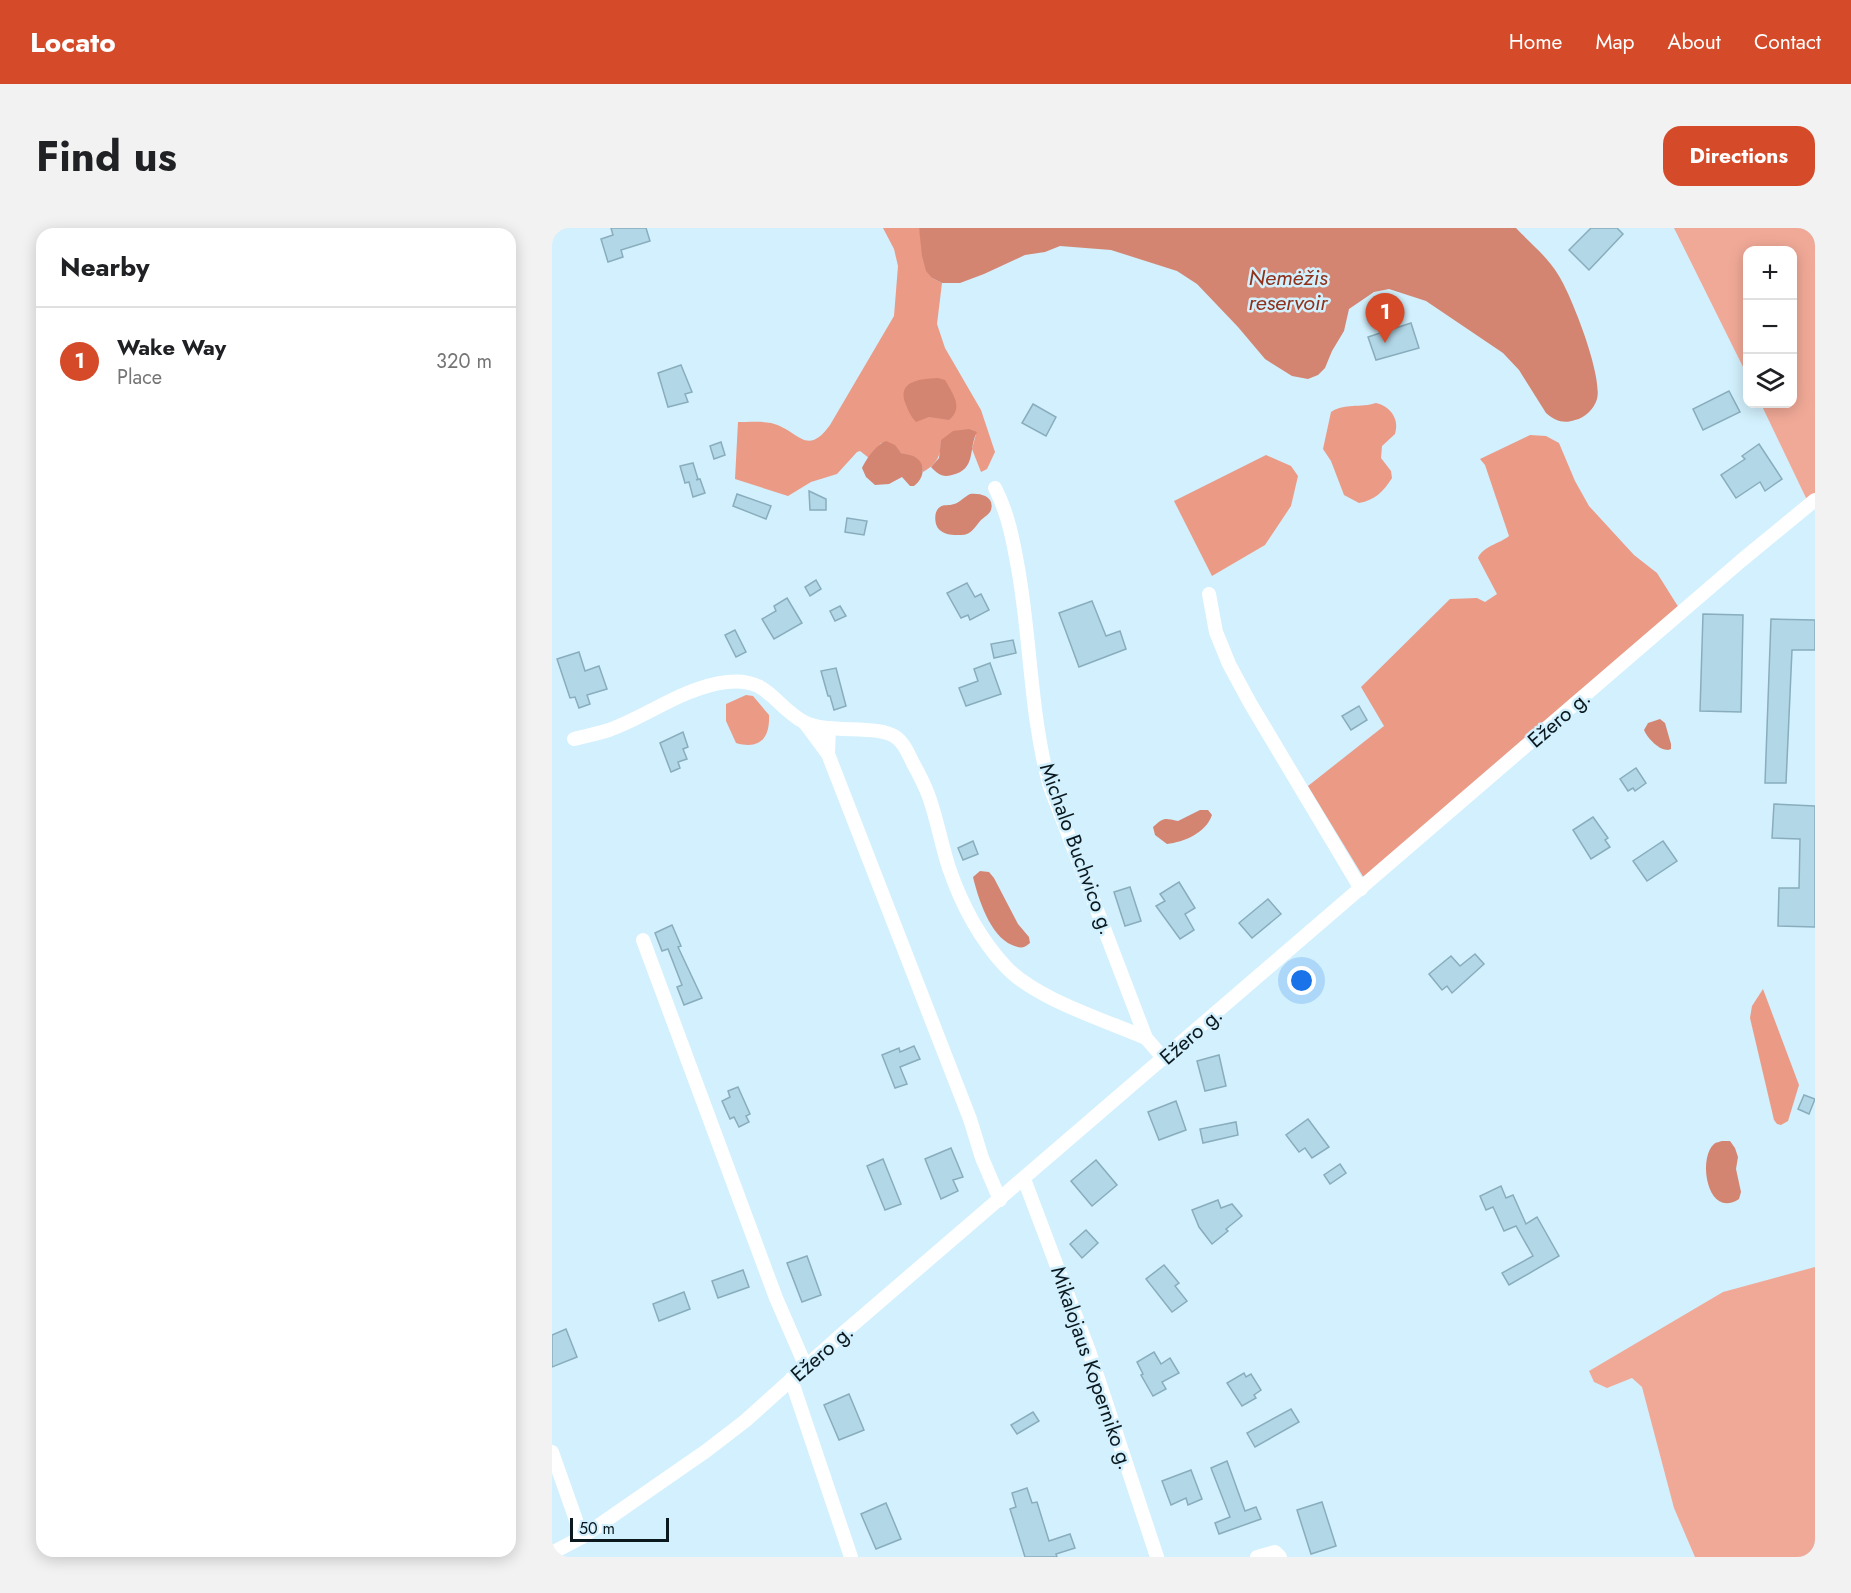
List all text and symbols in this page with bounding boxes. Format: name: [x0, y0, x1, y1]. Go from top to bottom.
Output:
text: Locato: [30, 22, 116, 63]
text: Home: [1509, 27, 1562, 57]
text: Map: [1595, 27, 1635, 57]
text: About: [1668, 27, 1721, 57]
text: Contact: [1754, 27, 1821, 57]
text: Find us: [36, 126, 177, 187]
button: Directions: [1663, 126, 1815, 186]
map controls: [1743, 246, 1797, 408]
button: +: [1743, 246, 1797, 300]
text: Nearby: [60, 248, 149, 286]
water label: Nemėžis reservoir: [1248, 261, 1329, 318]
pin: 1: [1366, 294, 1404, 343]
button: −: [1743, 300, 1797, 354]
text: Wake Way: [117, 331, 226, 363]
text: 1: [74, 347, 85, 376]
text: 320 m: [436, 347, 492, 376]
button: layers: [1743, 354, 1797, 408]
text: Place: [117, 363, 162, 392]
street label: Ežero g.: [1521, 683, 1597, 755]
street label: Michalo Buchvico g.: [1032, 759, 1122, 939]
your location: [1287, 966, 1316, 995]
street label: Ežero g.: [1153, 1000, 1229, 1072]
street label: Mikalojaus Koperniko g.: [1043, 1262, 1141, 1474]
street label: Ežero g.: [784, 1317, 860, 1389]
scale bar: [570, 1515, 669, 1542]
text: 50 m: [579, 1517, 615, 1540]

